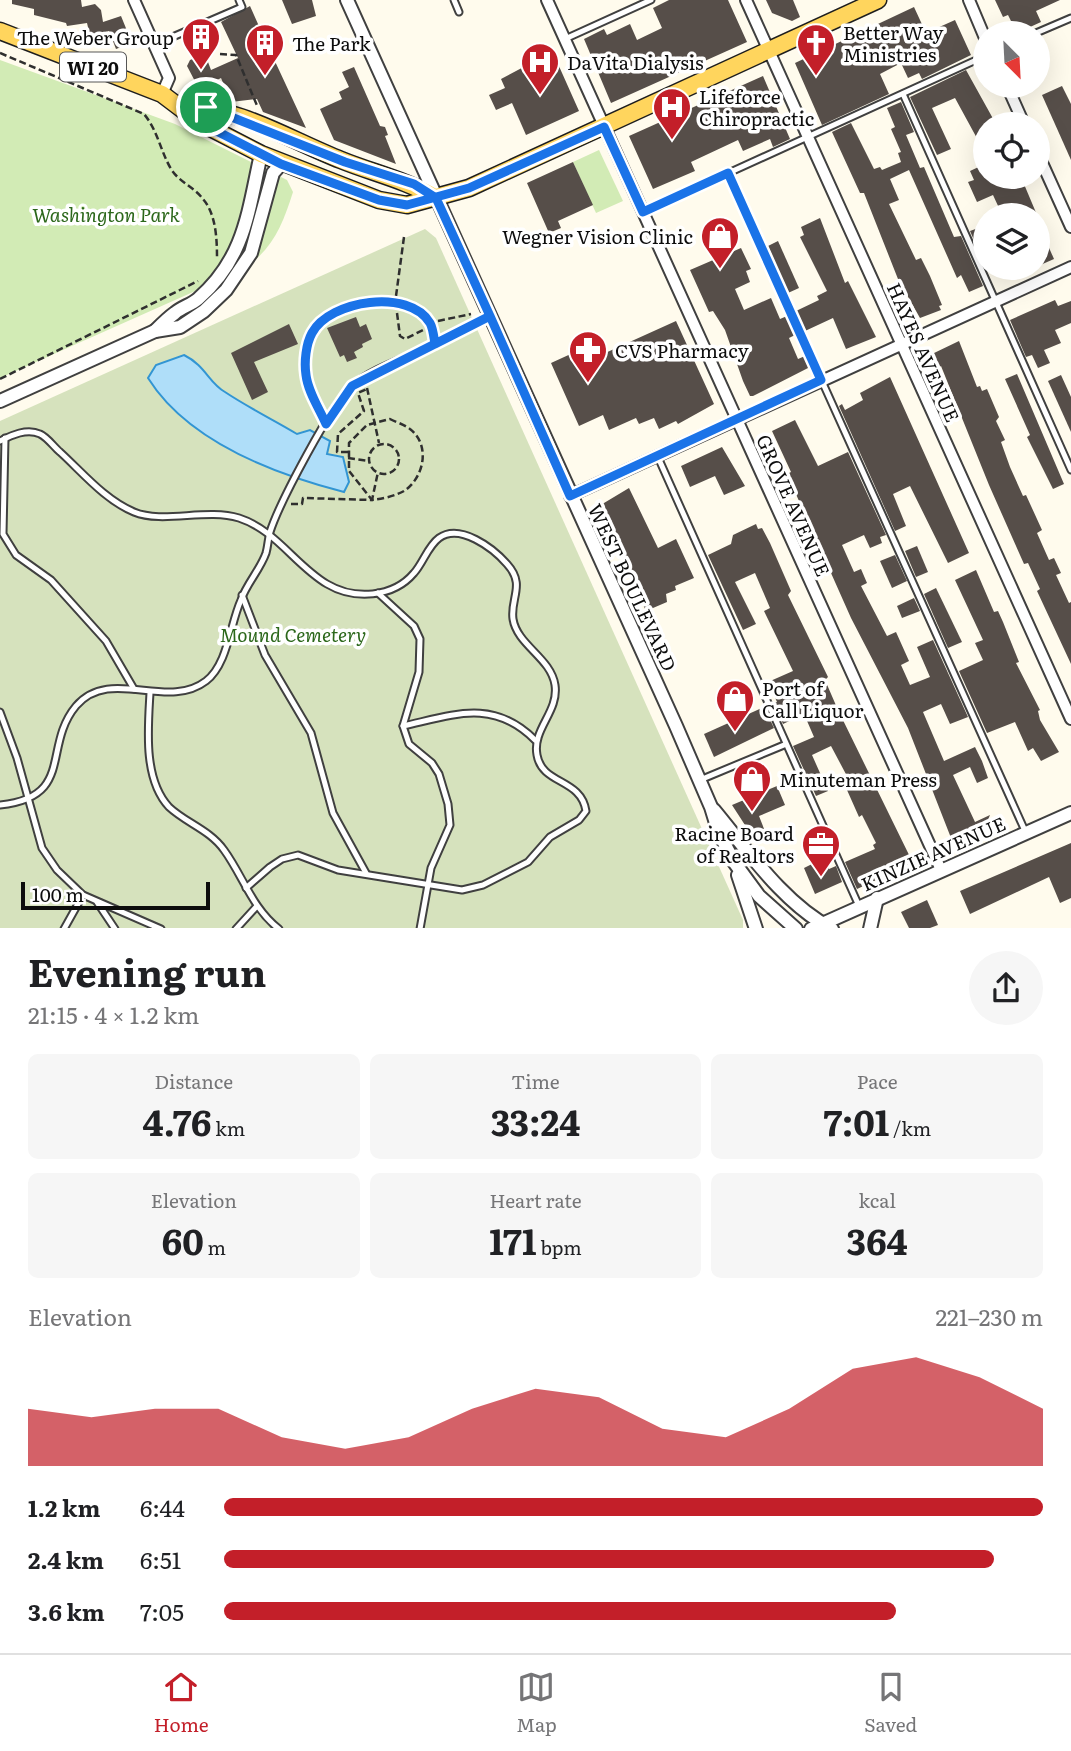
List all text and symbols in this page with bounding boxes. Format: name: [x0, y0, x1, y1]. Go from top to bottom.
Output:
building icon: The Weber Group: [180, 16, 222, 71]
place label: Better Way Ministries: [843, 18, 943, 68]
north arrow: [973, 21, 1050, 98]
map controls: [973, 21, 1050, 280]
building icon: The Park: [244, 22, 286, 77]
church icon: Better Way Ministries: [795, 22, 837, 77]
place label: The Weber Group: [17, 23, 174, 51]
place label: The Park: [292, 29, 371, 57]
hospital icon: DaVita Dialysis: [519, 41, 561, 96]
place label: DaVita Dialysis: [567, 48, 704, 76]
road number: WI 20: [60, 52, 126, 82]
pin: [176, 77, 236, 137]
place label: Lifeforce Chiropractic: [699, 82, 814, 132]
hospital icon: Lifeforce Chiropractic: [651, 86, 693, 141]
icon: arrive: [187, 88, 225, 126]
button: locate: [973, 112, 1050, 189]
park label: Washington Park: [32, 200, 180, 228]
button: layers: [973, 203, 1050, 280]
shop icon: Wegner Vision Clinic: [699, 215, 741, 270]
place label: Wegner Vision Clinic: [502, 222, 693, 250]
street label: HAYES AVENUE: [881, 278, 967, 426]
pharmacy icon: CVS Pharmacy: [567, 329, 609, 384]
place label: CVS Pharmacy: [615, 336, 749, 364]
street label: GROVE AVENUE: [750, 430, 838, 580]
street label: WEST BOULEVARD: [582, 499, 684, 675]
park label: Mound Cemetery: [220, 620, 366, 648]
place label: Port of Call Liquor: [762, 674, 863, 724]
shop icon: Port of Call Liquor: [714, 678, 756, 733]
shop icon: Minuteman Press: [731, 758, 773, 813]
place label: Minuteman Press: [779, 765, 937, 793]
street label: KINZIE AVENUE: [856, 809, 1010, 897]
place label: Racine Board of Realtors: [674, 819, 794, 869]
office icon: Racine Board of Realtors: [800, 823, 842, 878]
scale bar: [21, 880, 210, 911]
text: 100 m: [32, 880, 84, 908]
text: Evening run: [28, 942, 266, 999]
button: share: [969, 951, 1043, 1025]
text: 21:15 · 4 × 1.2 km: [28, 997, 199, 1031]
text: Distance: [155, 1067, 233, 1095]
text: Time: [511, 1067, 560, 1095]
text: Pace: [857, 1067, 898, 1095]
text: 4.76: [142, 1095, 211, 1147]
text: 33:24: [491, 1095, 580, 1147]
text: 7:01: [823, 1095, 889, 1147]
text: km: [211, 1114, 245, 1142]
text: /km: [889, 1114, 931, 1142]
text: Elevation: [151, 1186, 237, 1214]
text: Heart rate: [489, 1186, 582, 1214]
text: kcal: [858, 1186, 896, 1214]
text: 60: [162, 1214, 204, 1266]
text: 171: [489, 1214, 537, 1266]
text: 364: [847, 1214, 908, 1266]
text: m: [204, 1233, 226, 1261]
text: bpm: [537, 1233, 582, 1261]
text: Elevation: [28, 1299, 132, 1333]
text: 221–230 m: [935, 1299, 1043, 1333]
text: 1.2 km: [28, 1490, 100, 1524]
text: 6:44: [140, 1490, 185, 1524]
text: 2.4 km: [28, 1542, 104, 1576]
text: 6:51: [140, 1542, 181, 1576]
text: 3.6 km: [28, 1594, 105, 1628]
text: 7:05: [140, 1594, 184, 1628]
tab: Home: [154, 1668, 209, 1738]
tab: Map: [516, 1668, 557, 1738]
tab: Saved: [864, 1668, 917, 1738]

